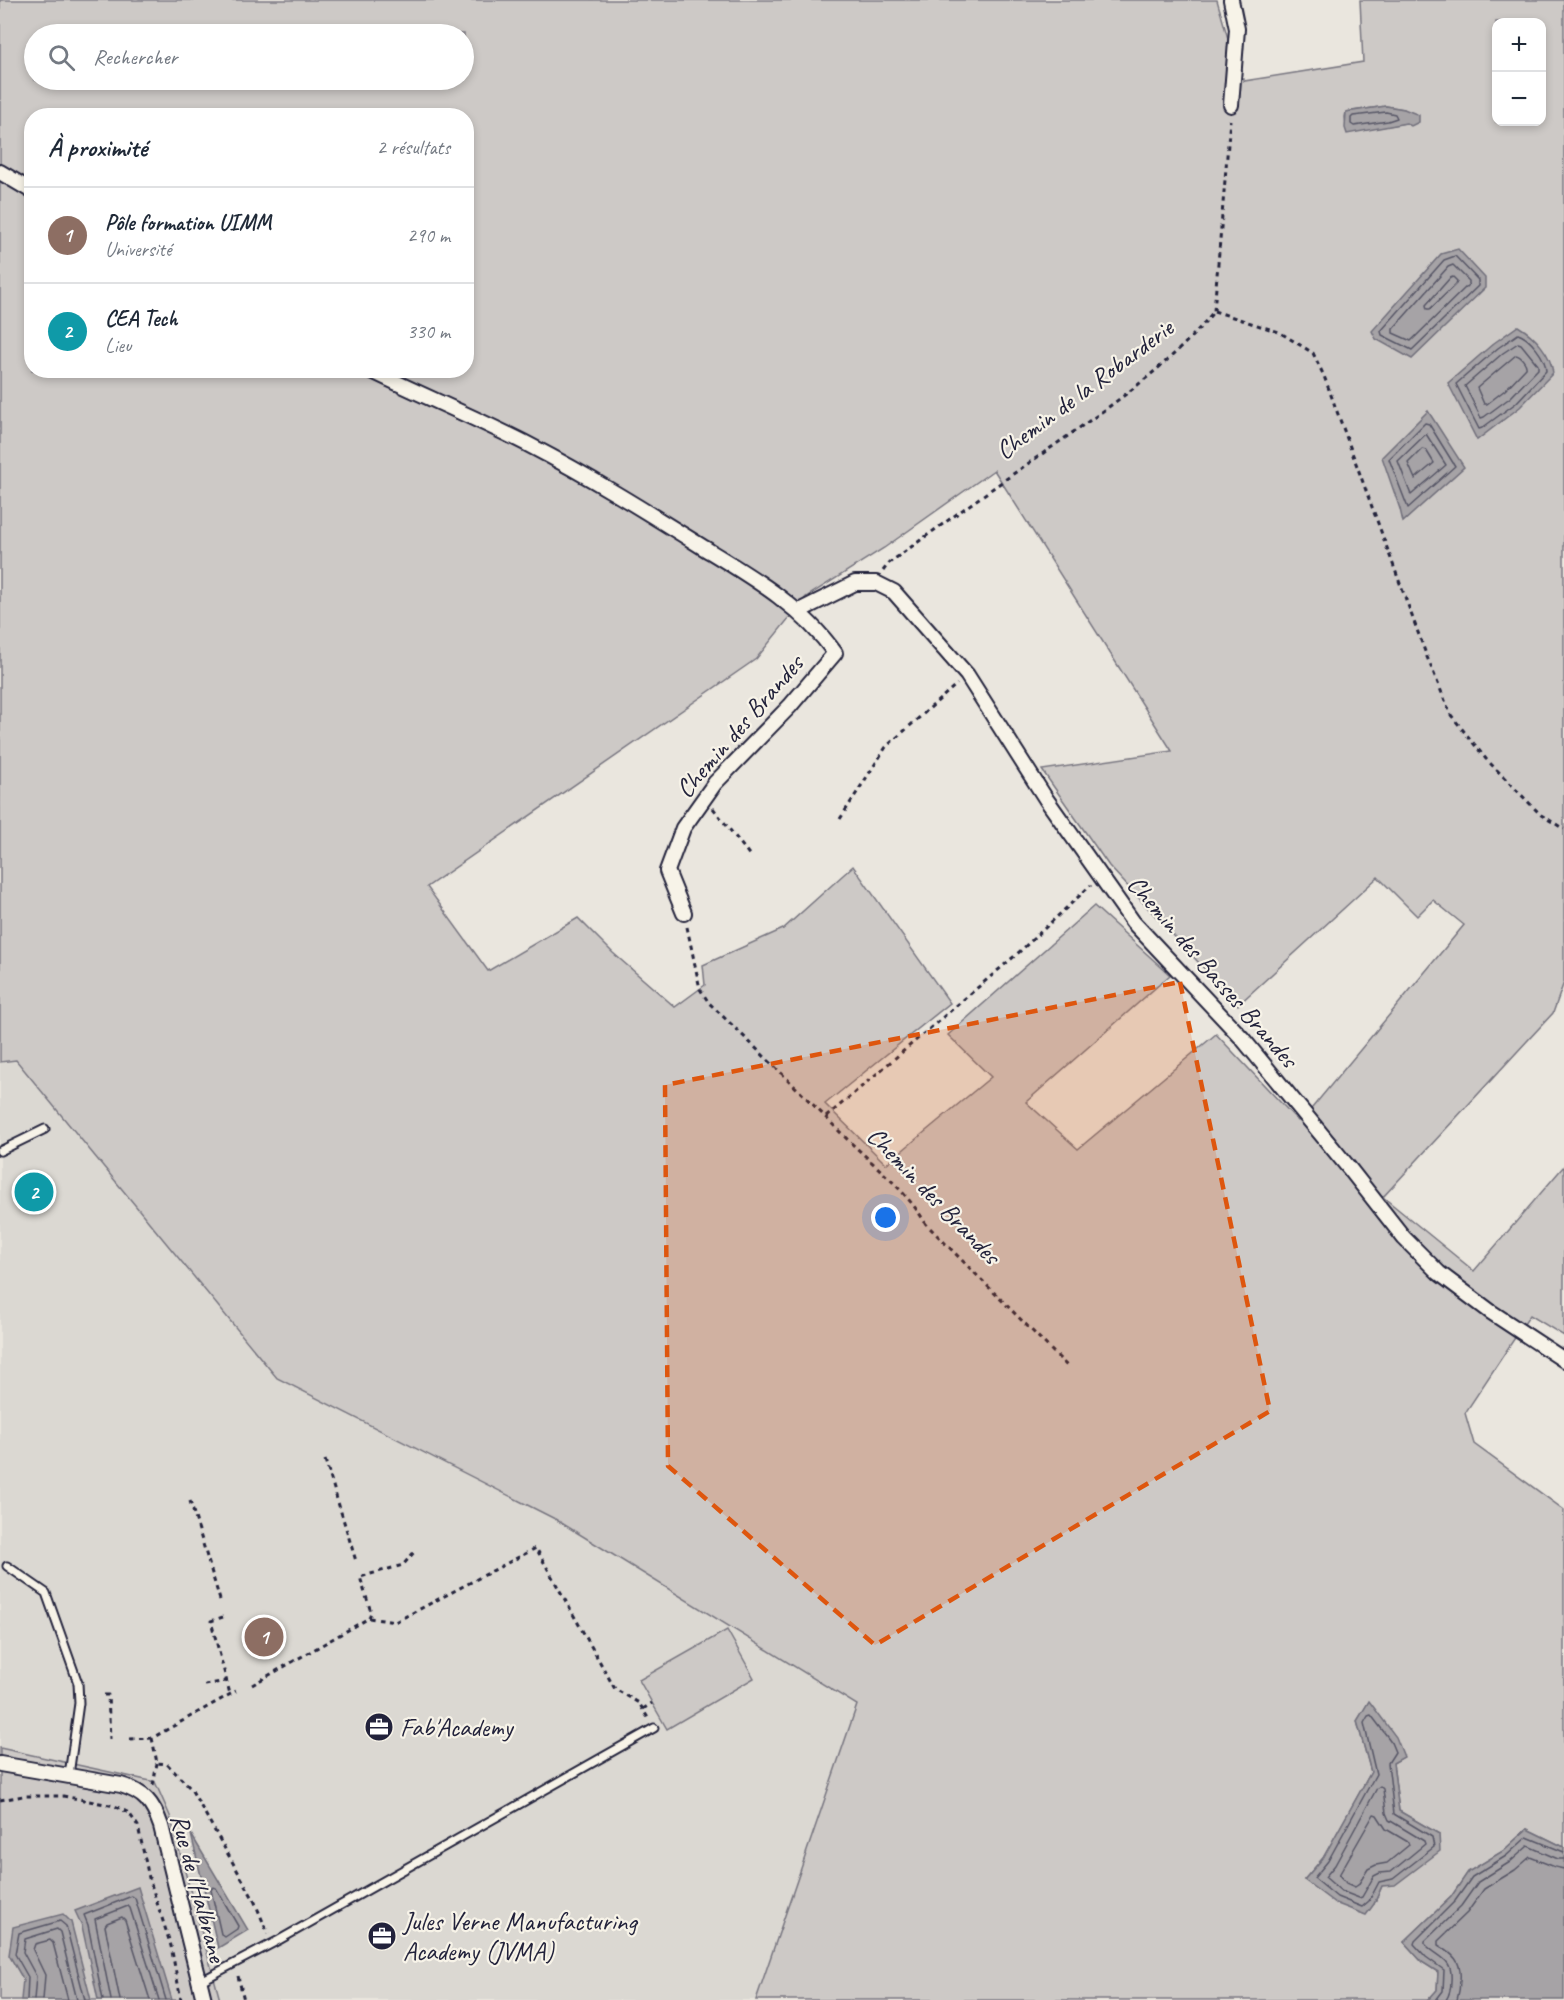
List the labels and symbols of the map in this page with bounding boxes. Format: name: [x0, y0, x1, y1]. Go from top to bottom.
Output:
street label: Chemin de la Robarderie: [989, 311, 1181, 467]
street label: Chemin des Brandes: [668, 646, 812, 805]
street label: Chemin des Basses Brandes: [1120, 868, 1307, 1076]
street label: Chemin des Brandes: [860, 1120, 1009, 1273]
pin: 2: [15, 1170, 54, 1214]
your location: [871, 1203, 900, 1232]
pin: 1: [244, 1614, 284, 1660]
office icon: Fab'Academy: [363, 1711, 395, 1743]
place label: Fab'Academy: [400, 1711, 515, 1744]
street label: Rue de l'Halbrane: [163, 1811, 234, 1967]
place label: Jules Verne Manufacturing Academy (JVMA): [401, 1905, 638, 1968]
office icon: Jules Verne Manufacturing Academy (JVMA): [366, 1920, 398, 1952]

